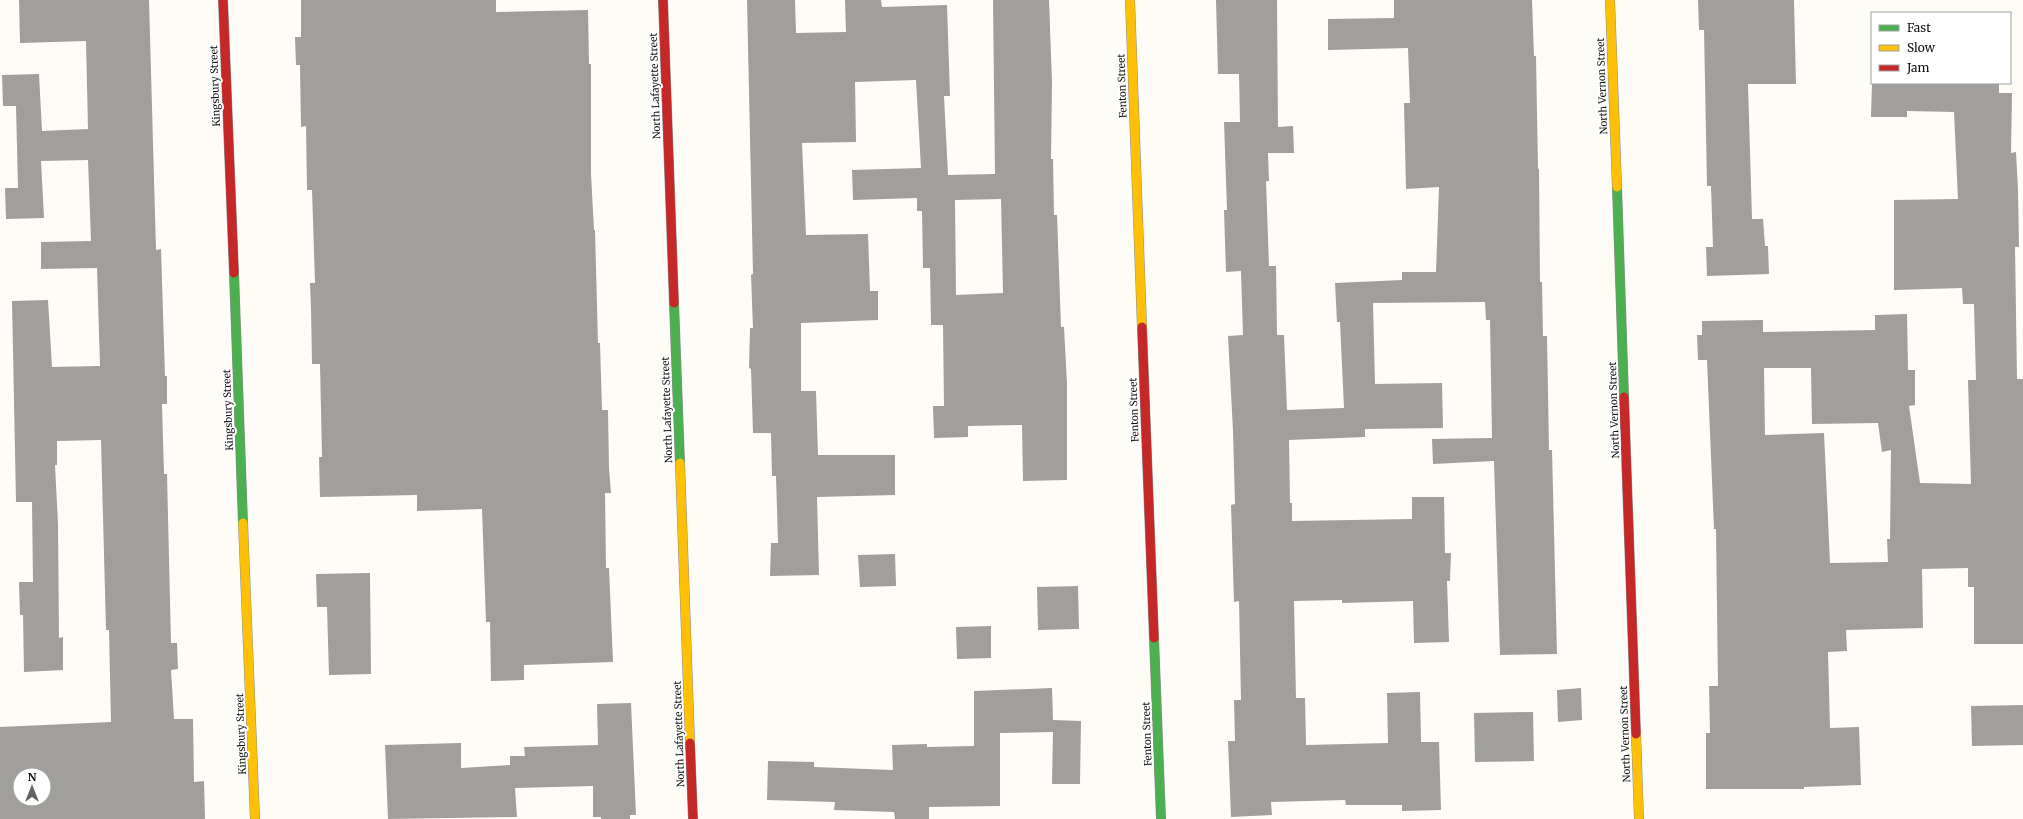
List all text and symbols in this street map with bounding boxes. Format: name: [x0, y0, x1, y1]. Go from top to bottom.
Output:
legend: [1871, 12, 2011, 84]
text: Fast: [1907, 20, 1931, 35]
street label: North Lafayette Street: [647, 32, 663, 139]
street label: North Vernon Street: [1594, 37, 1610, 135]
text: Slow: [1907, 40, 1936, 55]
street label: Kingsbury Street: [207, 45, 223, 127]
street label: Fenton Street: [1114, 53, 1130, 118]
text: Jam: [1906, 60, 1930, 75]
street label: North Lafayette Street: [659, 356, 675, 463]
street label: North Vernon Street: [1606, 361, 1622, 459]
street label: Kingsbury Street: [220, 369, 236, 451]
street label: Fenton Street: [1126, 377, 1142, 442]
street label: North Lafayette Street: [671, 680, 687, 787]
street label: North Vernon Street: [1617, 685, 1633, 783]
street label: Kingsbury Street: [233, 693, 249, 775]
street label: Fenton Street: [1139, 701, 1155, 766]
north arrow: [12, 767, 52, 807]
text: N: [28, 770, 37, 784]

